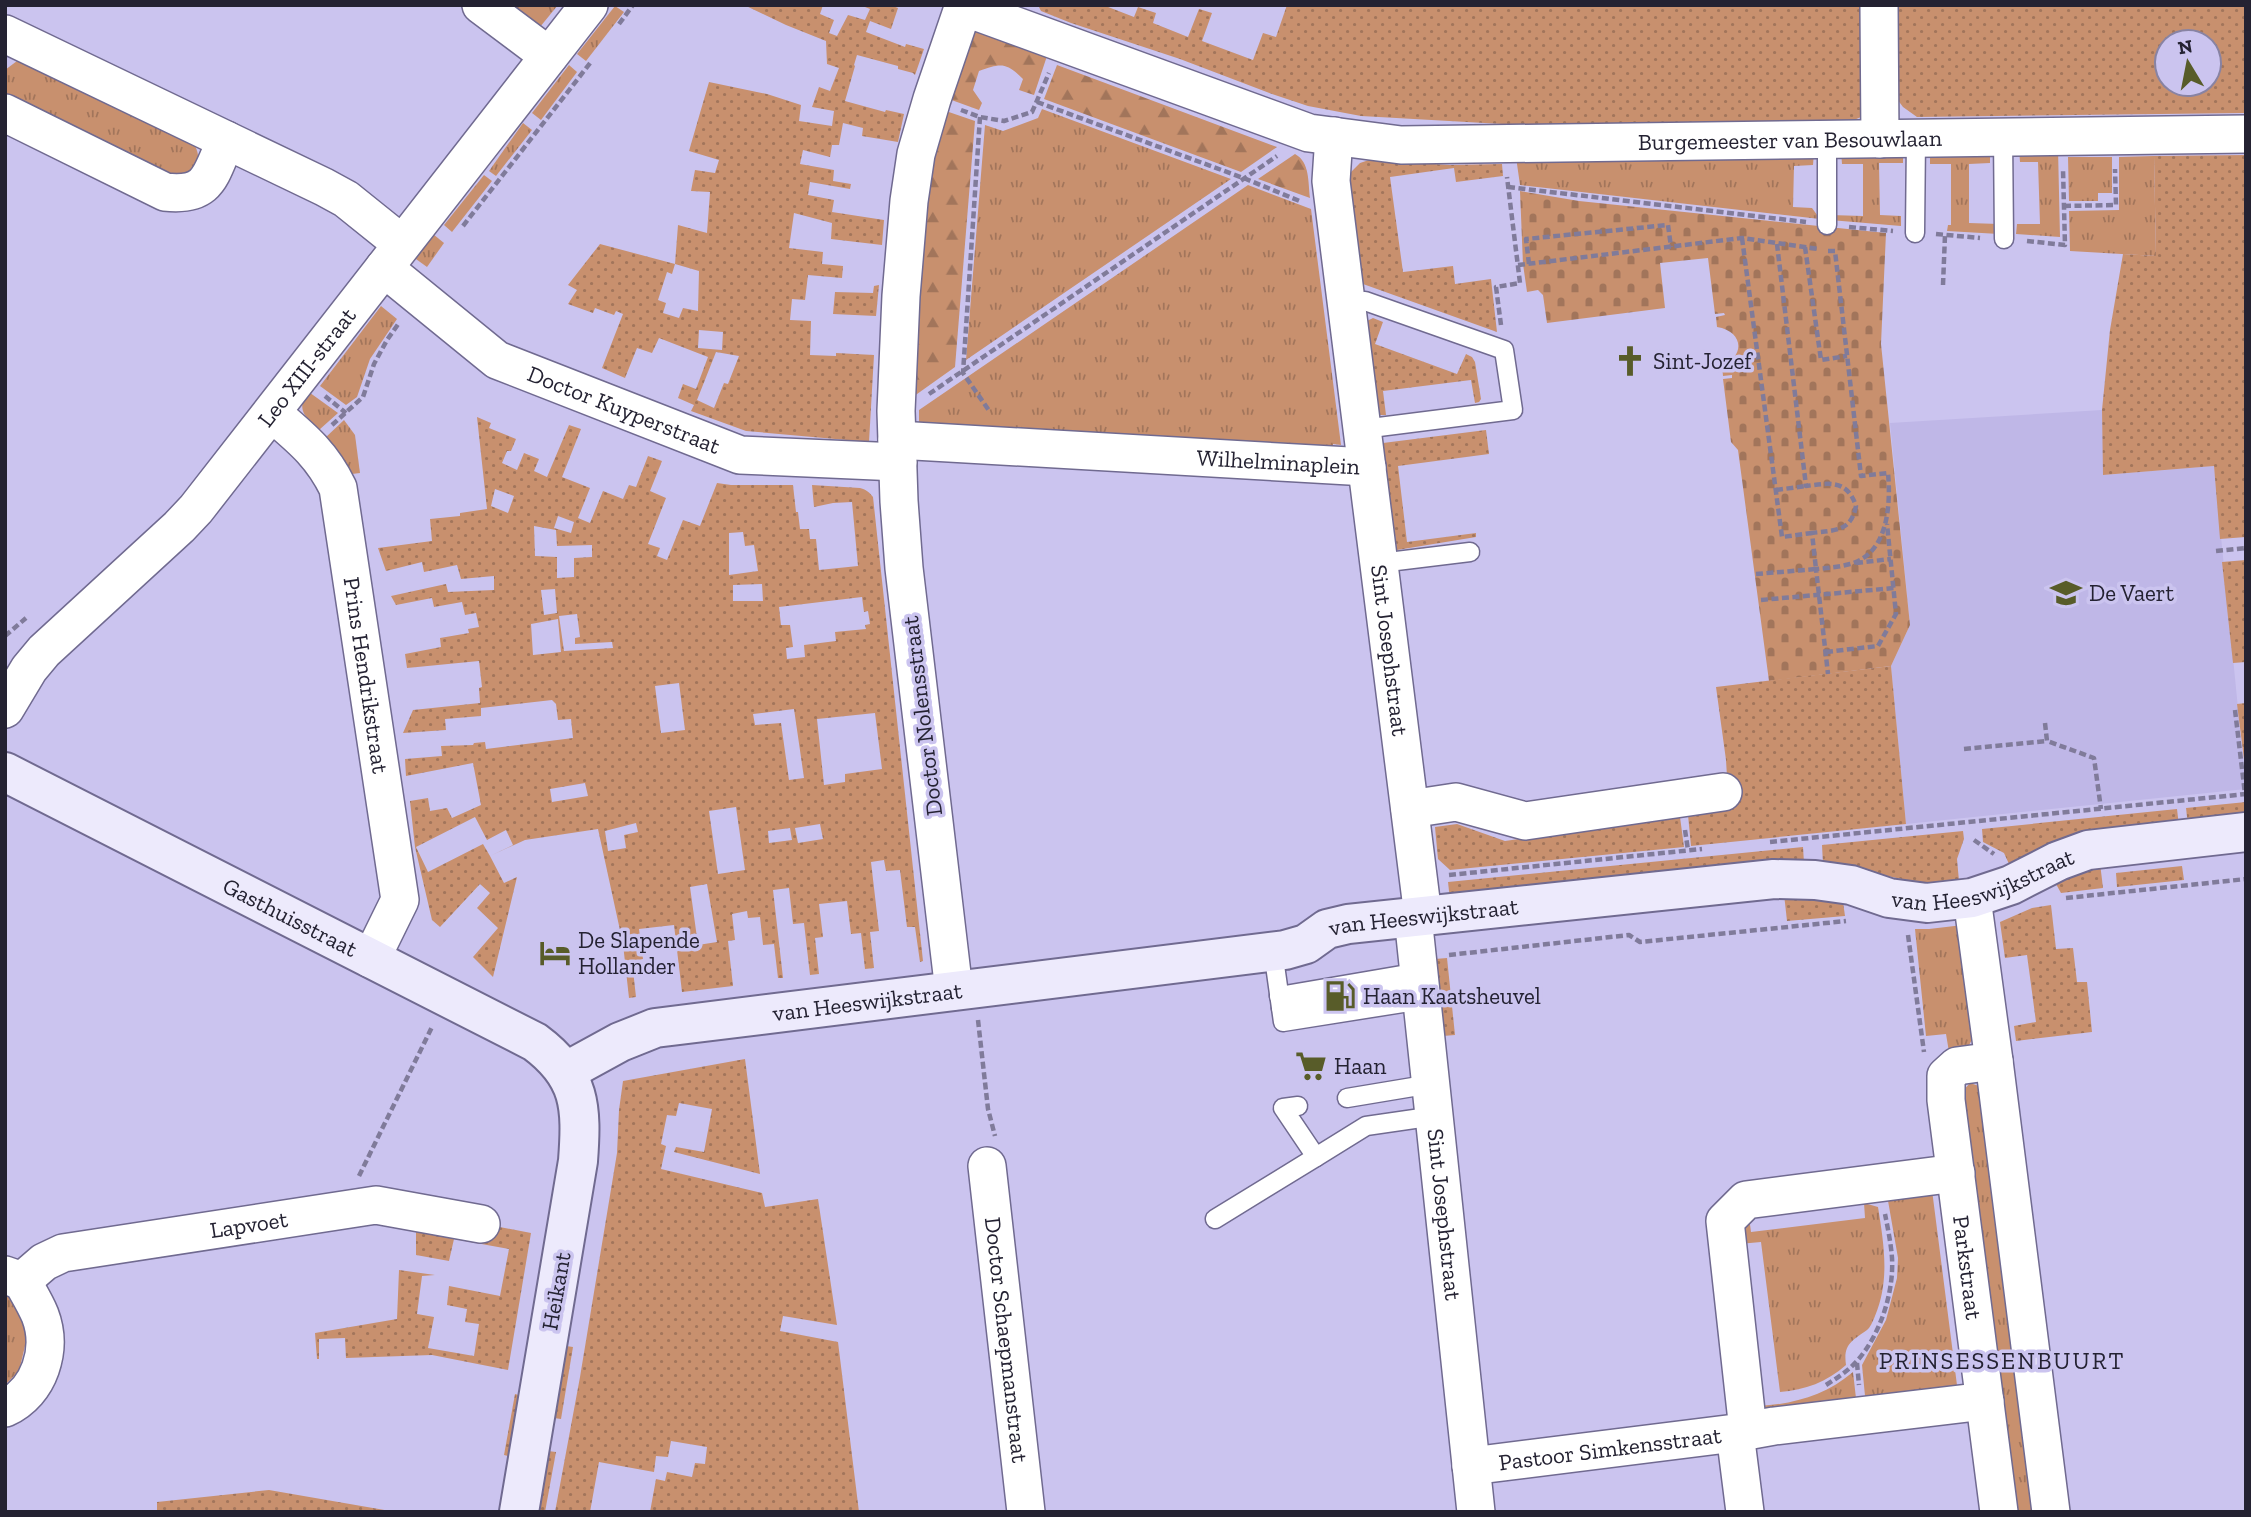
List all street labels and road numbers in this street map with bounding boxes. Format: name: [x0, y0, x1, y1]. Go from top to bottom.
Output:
street label: Burgemeester van Besouwlaan: [1638, 124, 1942, 156]
street label: Leo XIII-straat: [251, 302, 362, 432]
street label: Doctor Kuyperstraat: [524, 359, 725, 460]
street label: Wilhelminaplein: [1196, 443, 1361, 481]
street label: Sint Josephstraat: [1365, 563, 1414, 738]
street label: Prins Hendrikstraat: [338, 575, 395, 776]
street label: Doctor Nolensstraat: [896, 614, 948, 817]
street label: van Heeswijkstraat: [1890, 842, 2078, 917]
street label: Gasthuisstraat: [218, 871, 362, 963]
street label: van Heeswijkstraat: [1326, 892, 1520, 942]
street label: van Heeswijkstraat: [771, 976, 964, 1027]
street label: Sint Josephstraat: [1421, 1127, 1468, 1302]
street label: Lapvoet: [208, 1205, 290, 1244]
street label: Parkstraat: [1947, 1214, 1988, 1322]
street label: Doctor Schaepmanstraat: [979, 1216, 1034, 1465]
street label: Heikant: [535, 1249, 577, 1332]
street label: Pastoor Simkensstraat: [1497, 1421, 1723, 1476]

